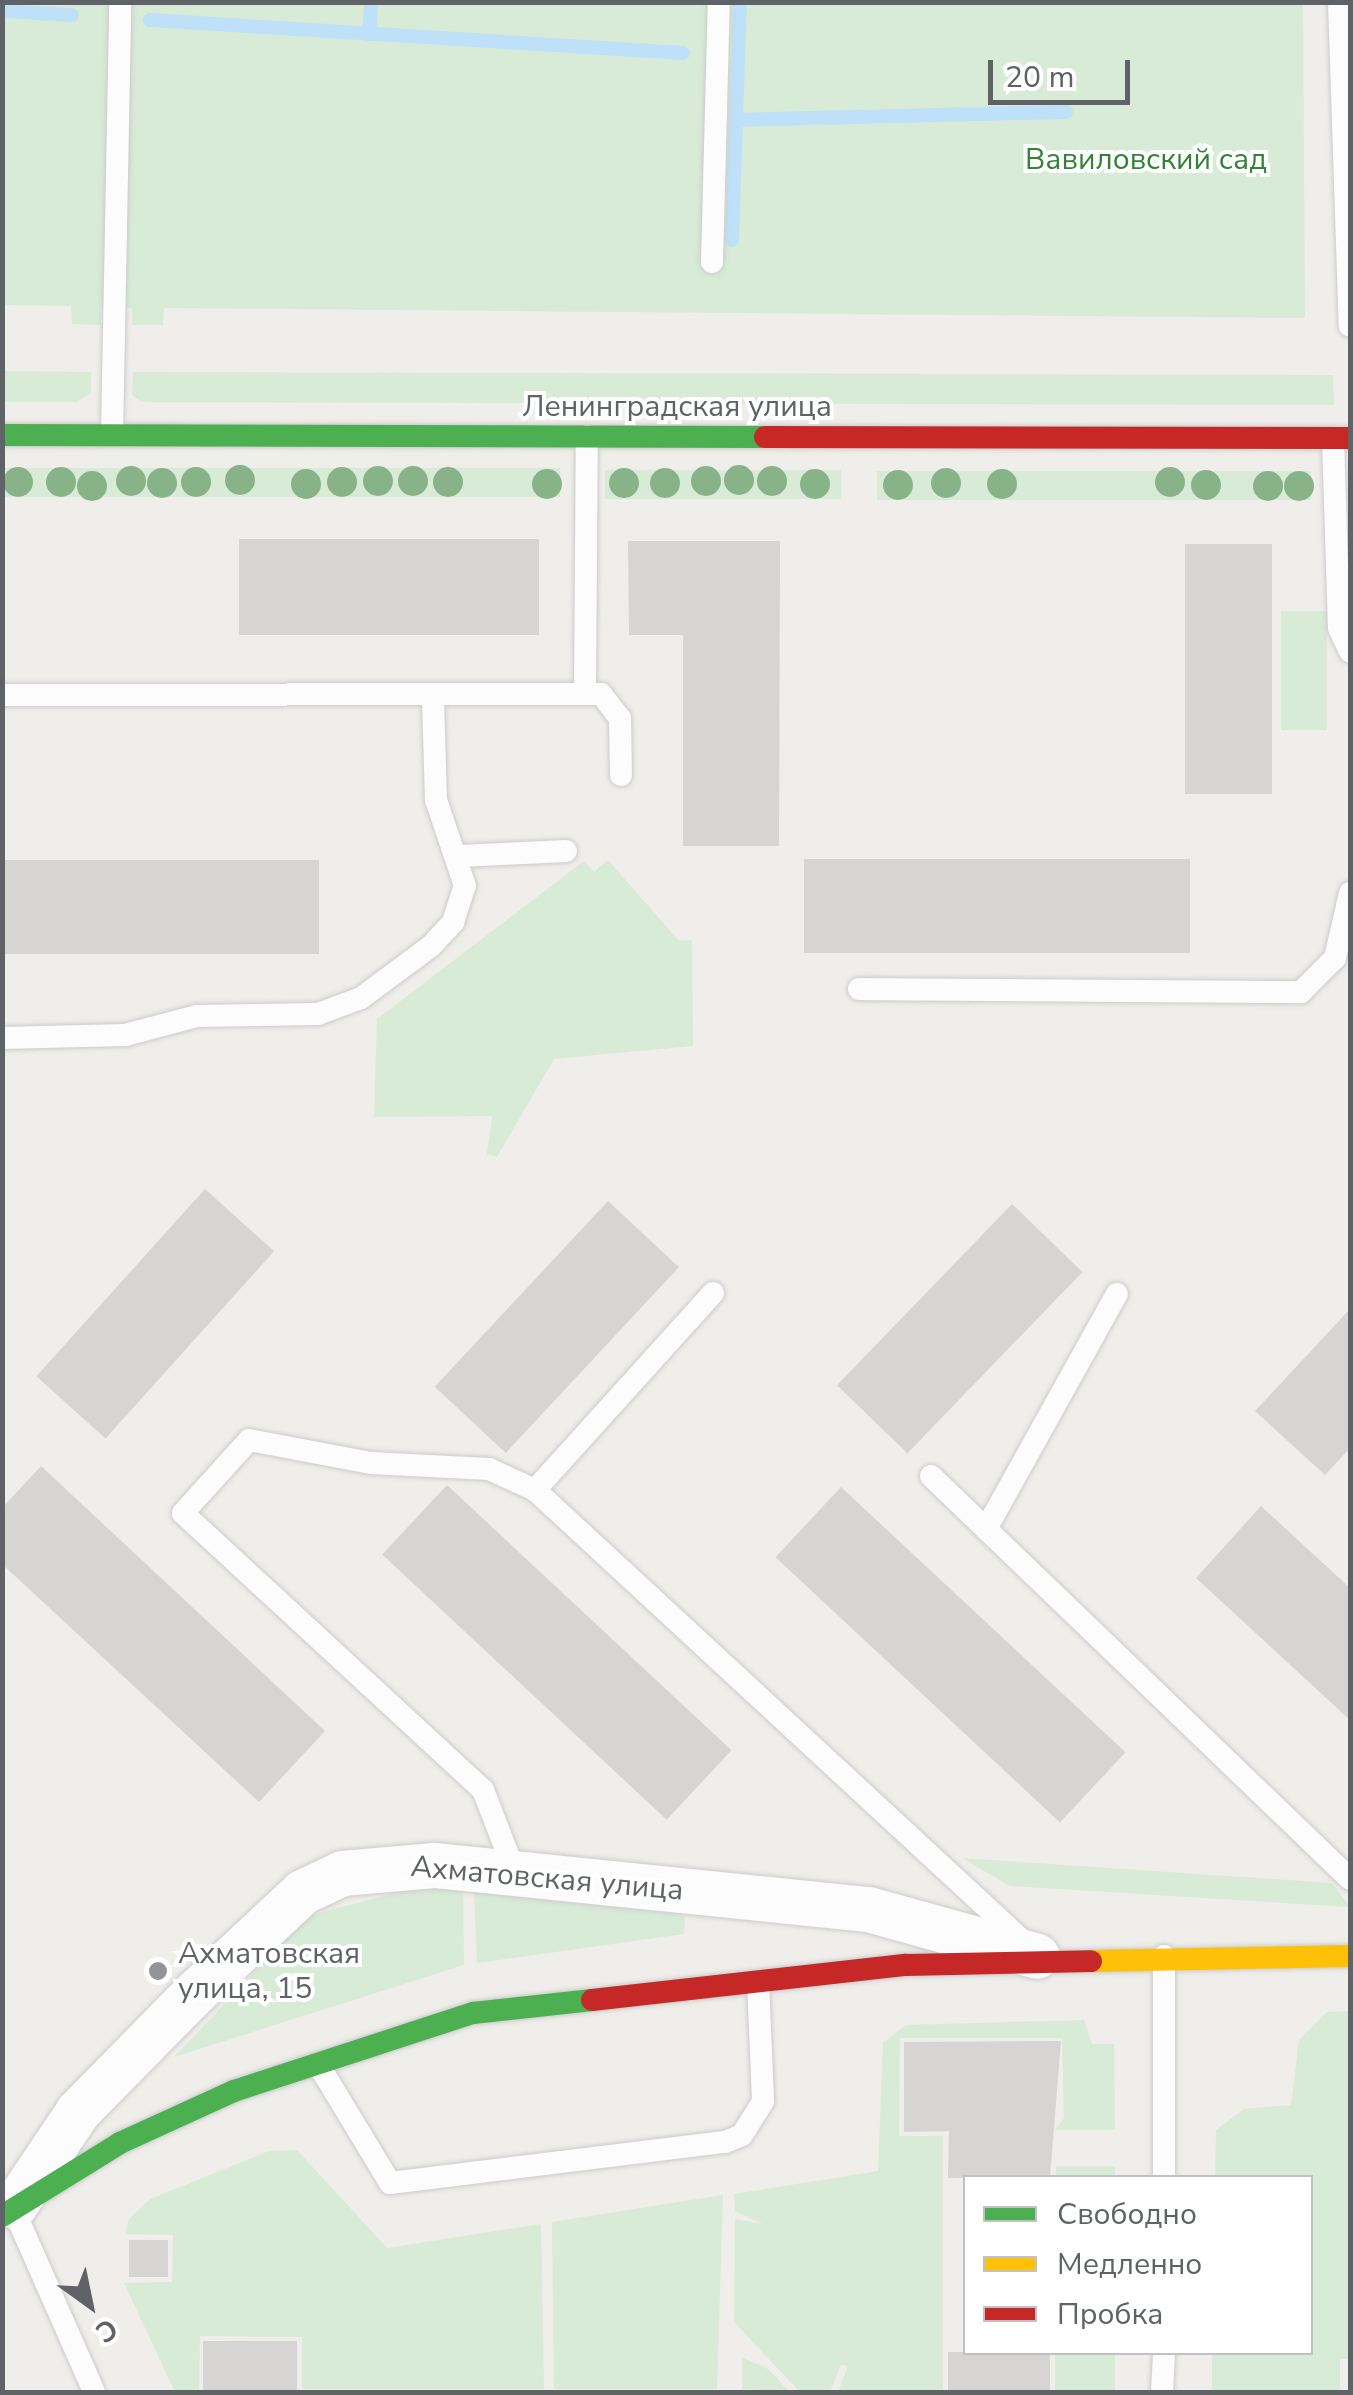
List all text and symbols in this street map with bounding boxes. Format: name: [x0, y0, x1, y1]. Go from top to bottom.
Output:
scale bar: [993, 40, 1136, 102]
text: 20 m: [1005, 57, 1074, 98]
park label: Вавиловский сад: [1025, 142, 1267, 178]
street label: Ленинградская улица: [522, 389, 832, 425]
street label: Ахматовская улица: [409, 1849, 685, 1909]
place label: Ахматовская улица, 15: [178, 1936, 360, 2006]
marker: Ахматовская улица, 15: [147, 1960, 169, 1982]
legend: [963, 2175, 1313, 2355]
text: Свободно: [1057, 2194, 1197, 2235]
text: Медленно: [1057, 2244, 1202, 2285]
north arrow: [40, 2255, 140, 2355]
text: Пробка: [1057, 2294, 1163, 2335]
text: С: [88, 2309, 125, 2351]

